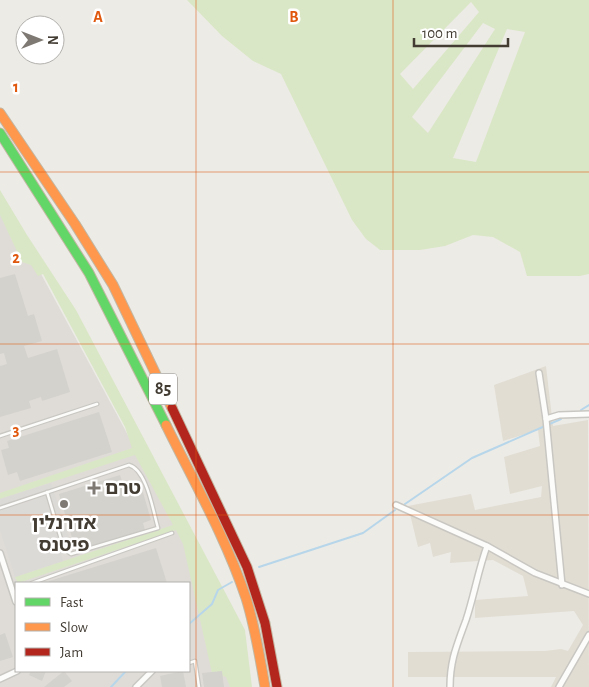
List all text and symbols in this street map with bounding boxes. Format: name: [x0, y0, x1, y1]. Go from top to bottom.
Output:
text: A: [93, 9, 103, 25]
text: B: [289, 9, 299, 25]
north arrow: [15, 15, 65, 65]
scale bar: [414, 15, 508, 47]
text: 100 m: [422, 26, 457, 41]
text: N: [45, 35, 59, 45]
text: 1: [13, 79, 19, 95]
text: 2: [12, 250, 20, 266]
road number: 85: [149, 374, 177, 404]
text: 3: [13, 422, 20, 438]
place label: טרם: [105, 479, 141, 498]
marker: טרם: [87, 481, 101, 495]
marker: אדרנלין פיטנס: [58, 498, 70, 510]
place label: אדרנלין פיטנס: [32, 514, 96, 555]
legend: [15, 582, 190, 672]
text: Fast: [60, 595, 84, 610]
text: Slow: [60, 620, 88, 635]
text: Jam: [60, 645, 83, 660]

